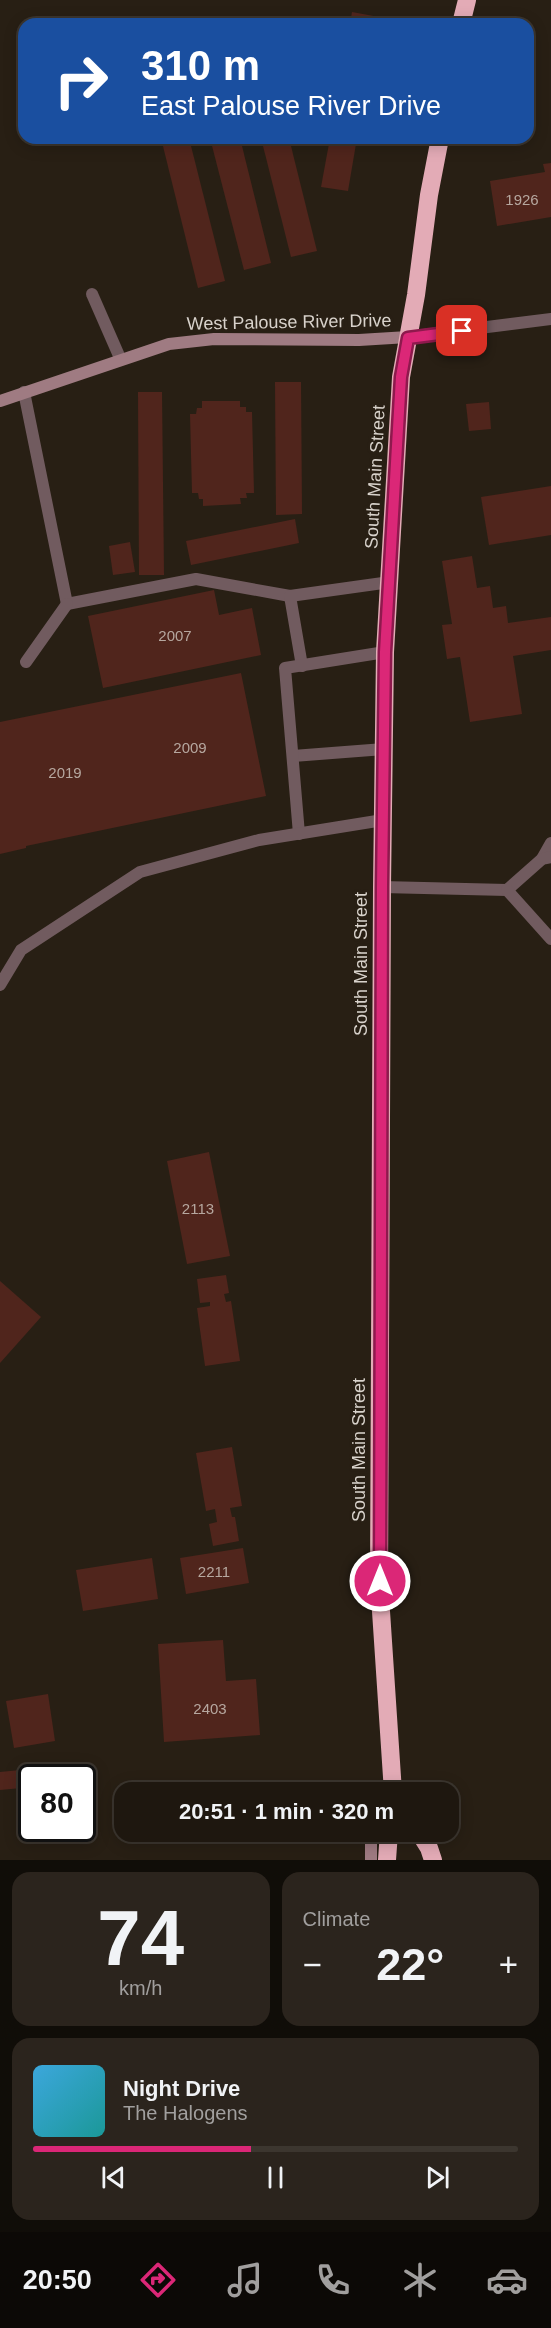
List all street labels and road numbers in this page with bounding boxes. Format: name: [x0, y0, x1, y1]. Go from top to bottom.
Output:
street label: West Palouse River Drive: [186, 310, 392, 334]
street label: South Main Street: [361, 405, 389, 549]
street label: South Main Street: [351, 892, 371, 1036]
street label: South Main Street: [349, 1378, 369, 1522]

